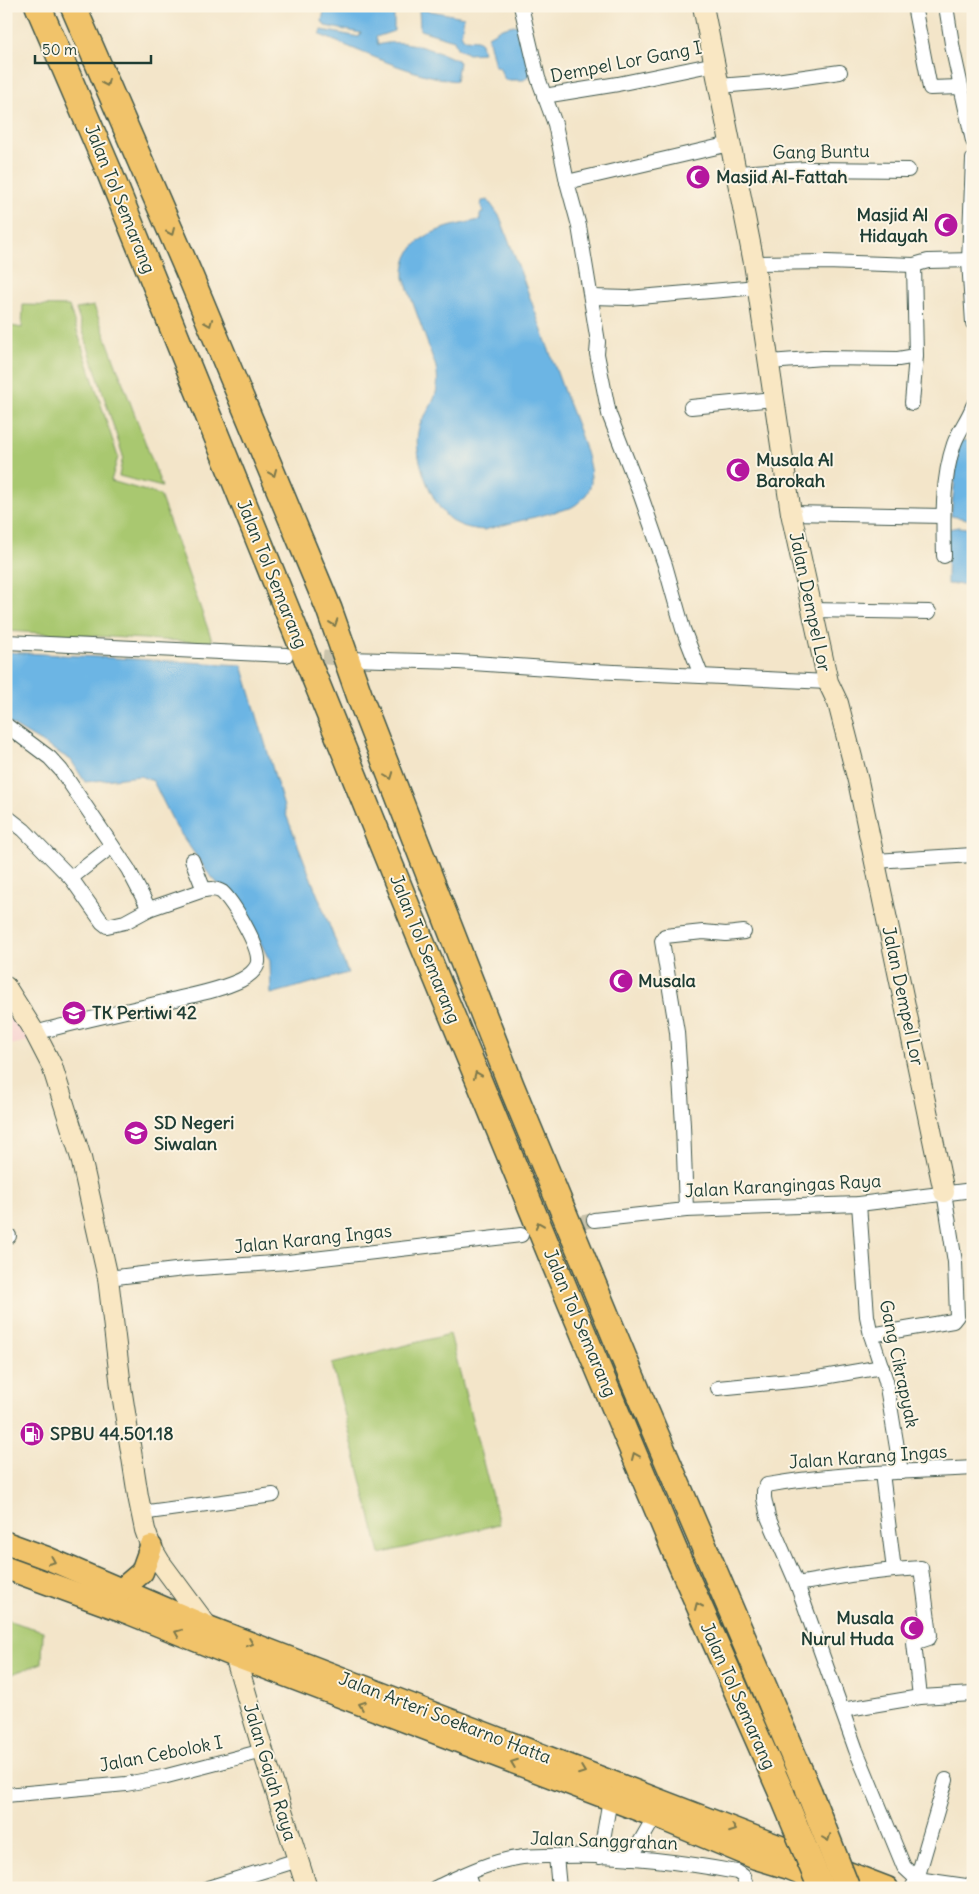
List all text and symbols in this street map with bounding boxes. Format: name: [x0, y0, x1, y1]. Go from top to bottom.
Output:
scale bar: [35, 32, 151, 64]
street label: Dempel Lor Gang I: [548, 36, 704, 87]
text: 50 m: [42, 40, 77, 59]
one-way arrow: [100, 78, 111, 87]
street label: Jalan Tol Semarang: [80, 121, 161, 277]
street label: Gang Buntu: [772, 139, 870, 164]
mosque icon: Masjid Al-Fattah: [685, 164, 711, 190]
place label: Masjid Al-Fattah: [716, 165, 848, 188]
place label: Masjid Al Hidayah: [857, 203, 929, 247]
mosque icon: Masjid Al Hidayah: [933, 212, 959, 238]
one-way arrow: [165, 227, 176, 236]
one-way arrow: [204, 319, 214, 327]
place label: Musala Al Barokah: [756, 448, 834, 492]
mosque icon: Musala Al Barokah: [725, 457, 751, 483]
one-way arrow: [266, 468, 277, 477]
street label: Jalan Tol Semarang: [232, 496, 313, 652]
street label: Jalan Dempel Lor: [784, 530, 837, 674]
one-way arrow: [329, 619, 339, 627]
one-way arrow: [384, 771, 395, 780]
street label: Jalan Tol Semarang: [385, 871, 466, 1027]
street label: Jalan Dempel Lor: [877, 924, 930, 1068]
mosque icon: Musala: [608, 968, 634, 994]
place label: Musala: [638, 969, 696, 992]
school or university icon: TK Pertiwi 42: [61, 1000, 87, 1026]
place label: TK Pertiwi 42: [92, 1001, 197, 1024]
one-way arrow: [472, 1071, 483, 1080]
place label: SD Negeri Siwalan: [154, 1111, 234, 1155]
school or university icon: SD Negeri Siwalan: [123, 1120, 149, 1146]
street label: Jalan Karangingas Raya: [684, 1169, 882, 1202]
street label: Jalan Karang Ingas: [233, 1219, 393, 1258]
one-way arrow: [535, 1221, 545, 1230]
street label: Jalan Tol Semarang: [539, 1245, 622, 1400]
street label: Gang Cikrapyak: [875, 1298, 924, 1430]
fuel station icon: SPBU 44.501.18: [19, 1421, 45, 1447]
place label: SPBU 44.501.18: [50, 1422, 174, 1445]
street label: Jalan Karang Ingas: [788, 1440, 948, 1474]
one-way arrow: [630, 1452, 641, 1461]
one-way arrow: [47, 1554, 56, 1565]
one-way arrow: [694, 1602, 705, 1611]
place label: Musala Nurul Huda: [801, 1606, 894, 1650]
mosque icon: Musala Nurul Huda: [899, 1615, 925, 1641]
street label: Jalan Tol Semarang: [696, 1619, 781, 1773]
one-way arrow: [174, 1629, 183, 1639]
one-way arrow: [245, 1637, 254, 1647]
street label: Jalan Arteri Soekarno Hatta: [336, 1666, 555, 1769]
street label: Jalan Gajah Raya: [239, 1700, 302, 1843]
one-way arrow: [358, 1701, 367, 1711]
street label: Jalan Cebolok I: [97, 1730, 225, 1777]
one-way arrow: [510, 1759, 518, 1769]
one-way arrow: [577, 1765, 585, 1775]
one-way arrow: [729, 1823, 737, 1833]
street label: Jalan Sanggrahan: [530, 1826, 678, 1855]
one-way arrow: [821, 1833, 831, 1842]

